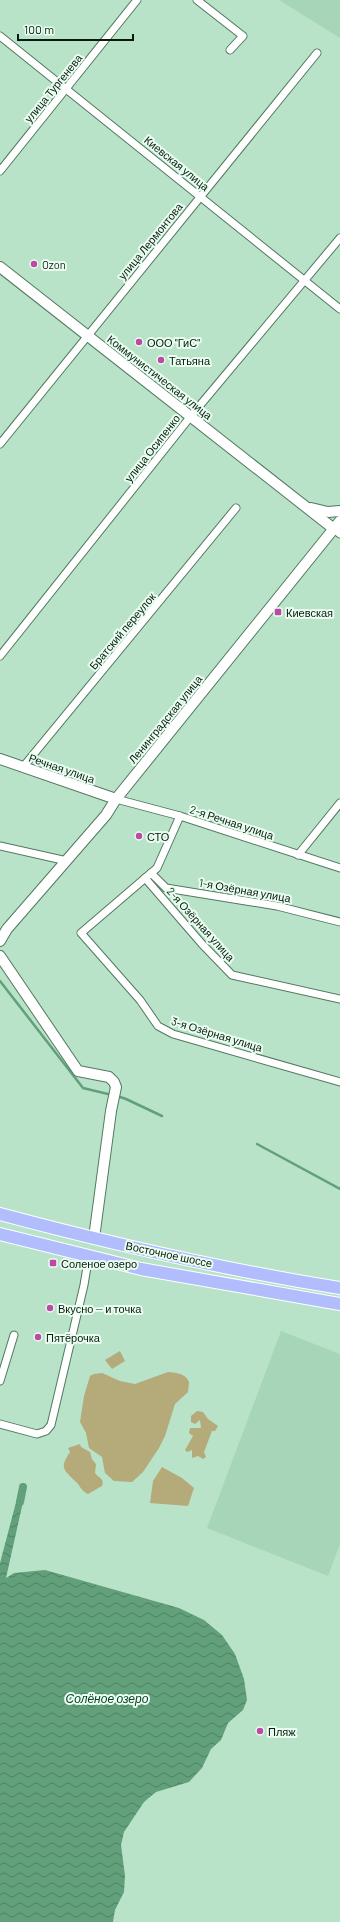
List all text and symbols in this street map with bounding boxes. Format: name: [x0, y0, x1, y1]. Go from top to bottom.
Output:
scale bar: [18, 16, 133, 42]
text: 100 m: [24, 22, 54, 36]
street label: улица Тургенева: [22, 51, 85, 125]
street label: Киевская улица: [142, 133, 213, 194]
street label: улица Лермонтова: [115, 200, 185, 282]
place label: Ozon: [42, 258, 66, 271]
marker: Ozon: [29, 259, 39, 269]
street label: Коммунистическая улица: [105, 332, 216, 422]
place label: ООО "ГиС": [147, 336, 200, 349]
marker: ООО "ГиС": [134, 337, 144, 347]
place label: Татьяна: [169, 354, 211, 367]
marker: Татьяна: [156, 355, 166, 365]
street label: улица Осипенко: [122, 412, 182, 484]
street label: Братский переулок: [86, 590, 158, 672]
place label: Киевская: [286, 606, 333, 619]
marker: Киевская: [273, 607, 283, 617]
street label: Ленинградская улица: [126, 672, 205, 766]
street label: Речная улица: [27, 751, 98, 786]
street label: 2-я Речная улица: [188, 802, 276, 842]
place label: СТО: [147, 830, 170, 843]
marker: СТО: [134, 831, 144, 841]
street label: 1-я Озёрная улица: [198, 876, 293, 905]
street label: 2-я Озёрная улица: [164, 884, 238, 964]
street label: 3-я Озёрная улица: [170, 1014, 265, 1054]
street label: Восточное шоссе: [125, 1238, 213, 1270]
place label: Соленое озеро: [61, 1257, 137, 1270]
marker: Соленое озеро: [48, 1258, 58, 1268]
place label: Вкусно — и точка: [58, 1302, 142, 1315]
marker: Вкусно — и точка: [45, 1303, 55, 1313]
place label: Пятёрочка: [46, 1331, 101, 1344]
marker: Пятёрочка: [33, 1332, 43, 1342]
water label: Солёное озеро: [66, 1691, 149, 1706]
place label: Пляж: [268, 1725, 296, 1738]
marker: Пляж: [255, 1726, 265, 1736]

